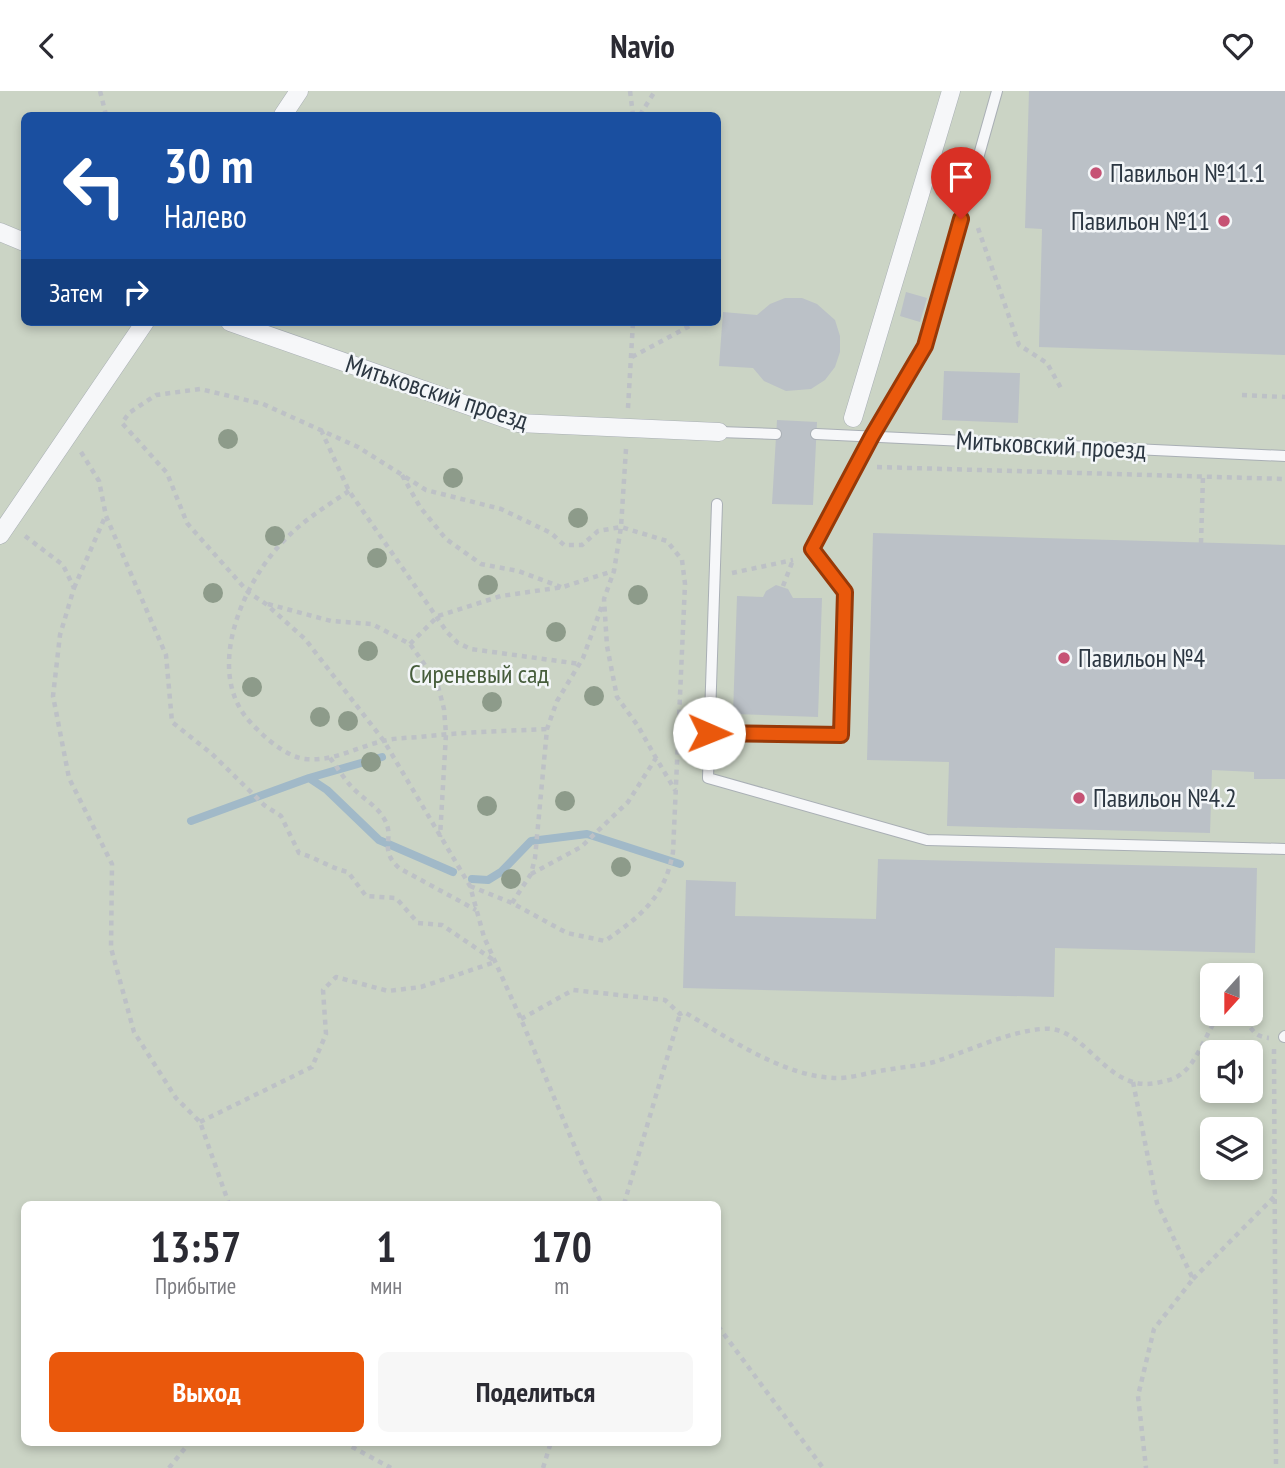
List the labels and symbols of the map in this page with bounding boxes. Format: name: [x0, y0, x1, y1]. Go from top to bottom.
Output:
pin: [931, 147, 991, 219]
place label: Павильон №11.1: [1110, 156, 1265, 189]
marker: Павильон №11.1: [1088, 165, 1104, 181]
place label: Павильон №11: [1071, 204, 1210, 237]
marker: Павильон №11: [1216, 213, 1232, 229]
street label: Митьковский проезд: [342, 346, 533, 437]
street label: Митьковский проезд: [955, 423, 1147, 466]
place label: Павильон №4: [1078, 641, 1206, 674]
marker: Павильон №4: [1056, 650, 1072, 666]
park label: Сиреневый сад: [409, 657, 549, 690]
position arrow: [672, 696, 746, 770]
place label: Павильон №4.2: [1093, 781, 1237, 814]
marker: Павильон №4.2: [1071, 790, 1087, 806]
north arrow: [1200, 963, 1264, 1025]

